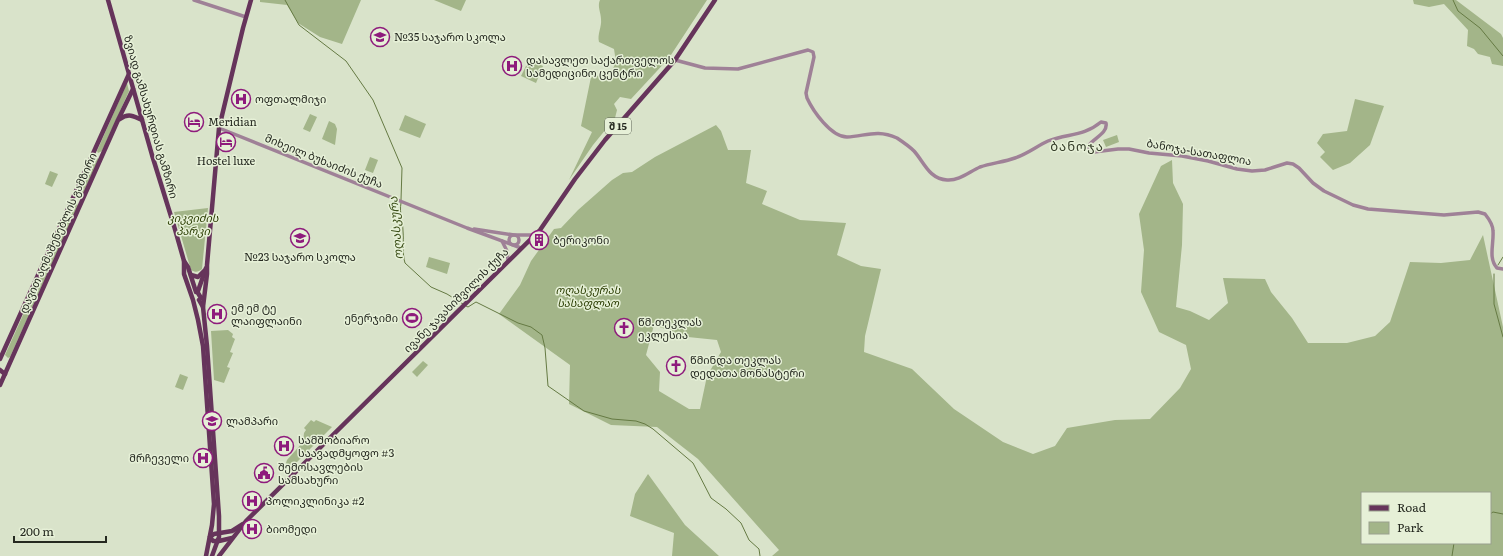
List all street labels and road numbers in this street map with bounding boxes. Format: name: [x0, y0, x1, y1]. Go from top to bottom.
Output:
street label: ზვიად გამსახურდიას გამზირი: [121, 33, 183, 200]
road number: შ 15: [605, 118, 631, 134]
street label: მიხეილ ბუხაიძის ქუჩა: [263, 129, 386, 191]
street label: ბანოჯა-სათაფლია: [1145, 134, 1253, 168]
street label: დავით აღმაშენებლის გამზირი: [14, 150, 100, 316]
street label: ივანე ჯავახიშვილის ქუჩა: [399, 243, 511, 355]

